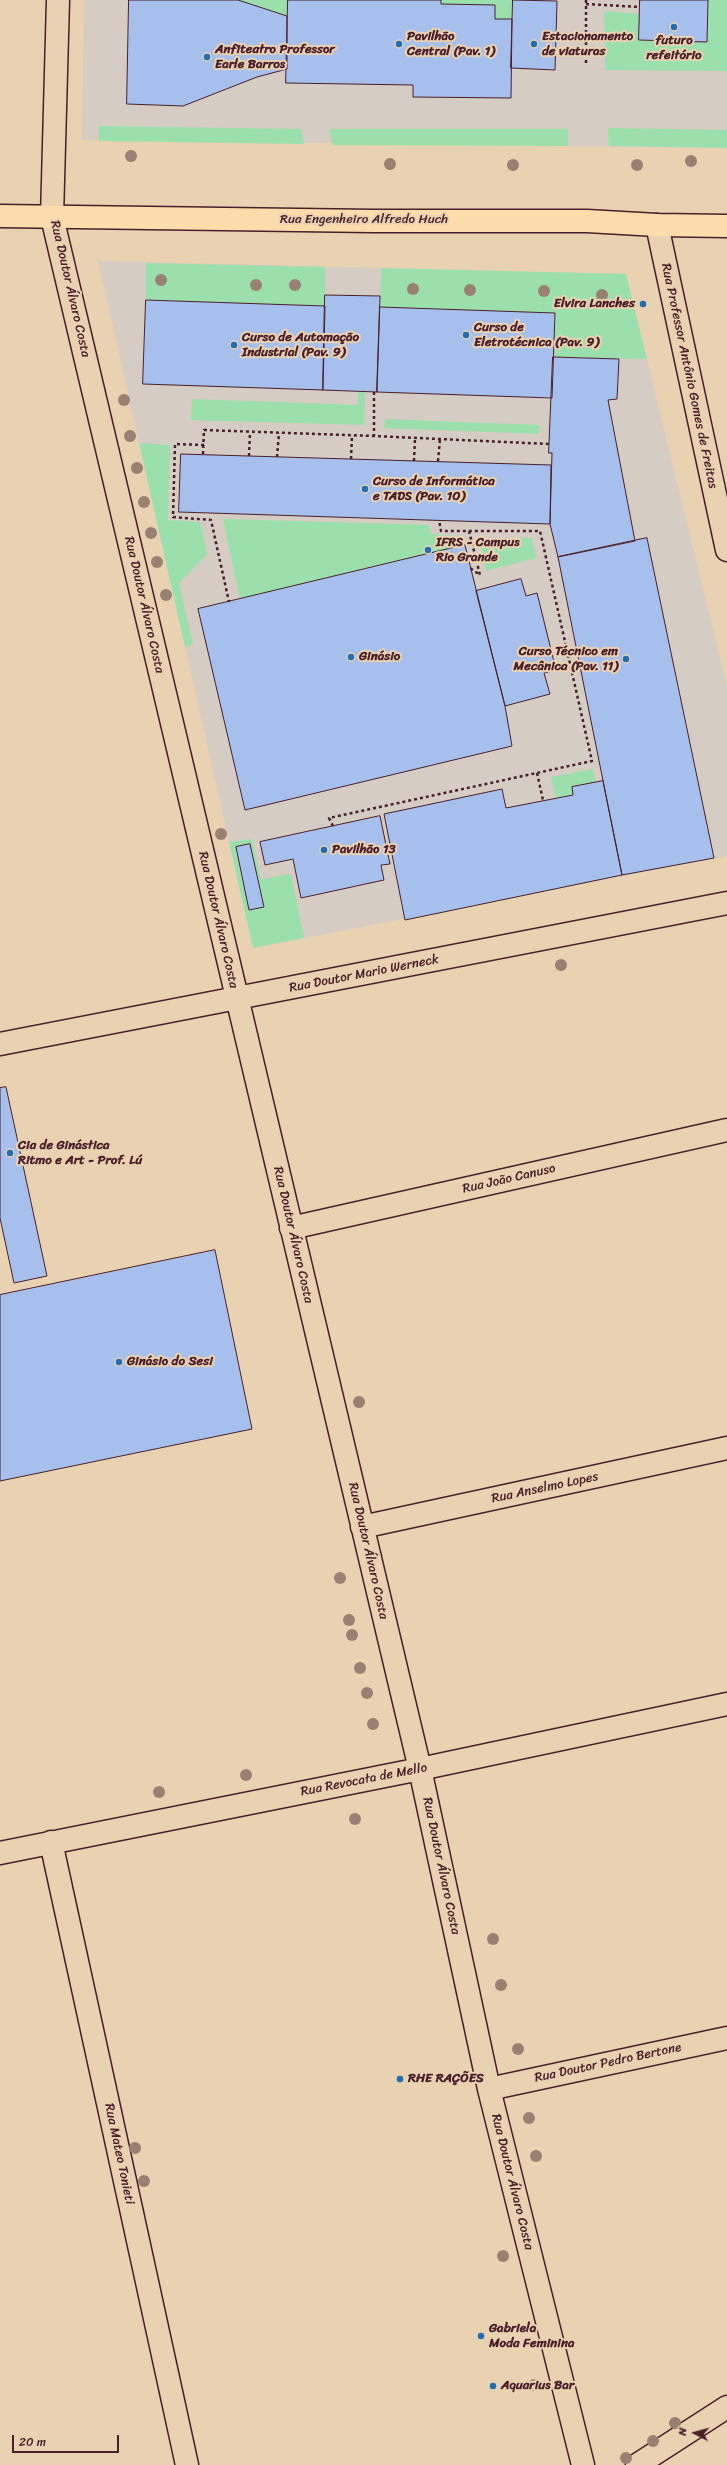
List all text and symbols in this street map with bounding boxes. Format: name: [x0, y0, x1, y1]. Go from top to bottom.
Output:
marker: futuro refeitório: [669, 22, 679, 32]
place label: Pavilhão Central (Pav. 1): [407, 29, 495, 60]
place label: Estacionamento de viaturas: [542, 29, 633, 60]
place label: futuro refeitório: [646, 33, 702, 64]
marker: Pavilhão Central (Pav. 1): [394, 39, 404, 49]
marker: Estacionamento de viaturas: [529, 39, 539, 49]
place label: Anfiteatro Professor Earle Barros: [215, 42, 335, 73]
marker: Anfiteatro Professor Earle Barros: [202, 52, 212, 62]
street label: Rua Engenheiro Alfredo Huch: [280, 212, 448, 228]
street label: Rua Doutor Álvaro Costa: [47, 219, 93, 359]
street label: Rua Professor Antônio Gomes de Freitas: [657, 262, 721, 490]
place label: Elvira Lanches: [554, 296, 635, 312]
marker: Elvira Lanches: [638, 299, 648, 309]
place label: Curso de Eletrotécnica (Pav. 9): [474, 320, 599, 351]
place label: Curso de Automação Industrial (Pav. 9): [242, 330, 359, 361]
marker: Curso de Eletrotécnica (Pav. 9): [461, 330, 471, 340]
marker: Curso de Automação Industrial (Pav. 9): [229, 340, 239, 350]
place label: Curso de Informática e TADS (Pav. 10): [373, 474, 495, 505]
marker: Curso de Informática e TADS (Pav. 10): [360, 484, 370, 494]
street label: Rua Doutor Álvaro Costa: [121, 535, 167, 675]
place label: IFRS - Campus Rio Grande: [436, 535, 520, 566]
marker: IFRS - Campus Rio Grande: [423, 545, 433, 555]
place label: Curso Técnico em Mecânica (Pav. 11): [514, 644, 618, 675]
place label: Ginásio: [359, 649, 400, 665]
marker: Ginásio: [346, 652, 356, 662]
marker: Curso Técnico em Mecânica (Pav. 11): [621, 654, 631, 664]
place label: Pavilhão 13: [332, 842, 396, 858]
marker: Pavilhão 13: [319, 845, 329, 855]
street label: Rua Doutor Álvaro Costa: [195, 850, 241, 990]
street label: Rua Doutor Mario Werneck: [288, 952, 440, 996]
place label: Cia de Ginástica Ritmo e Art - Prof. Lú: [18, 1138, 142, 1169]
marker: Cia de Ginástica Ritmo e Art - Prof. Lú: [5, 1148, 15, 1158]
street label: Rua João Canuso: [461, 1161, 557, 1197]
street label: Rua Doutor Álvaro Costa: [270, 1165, 316, 1305]
place label: Ginásio do Sesi: [127, 1354, 213, 1370]
marker: Ginásio do Sesi: [114, 1357, 124, 1367]
street label: Rua Anselmo Lopes: [490, 1469, 600, 1507]
street label: Rua Doutor Álvaro Costa: [345, 1481, 391, 1621]
street label: Rua Revocata de Mello: [300, 1760, 428, 1800]
street label: Rua Doutor Álvaro Costa: [419, 1796, 463, 1936]
street label: Rua Doutor Pedro Bertone: [533, 2040, 683, 2086]
place label: RHE RAÇÕES: [408, 2071, 484, 2087]
marker: RHE RAÇÕES: [395, 2074, 405, 2084]
street label: Rua Mateo Tonieti: [101, 2102, 137, 2206]
street label: Rua Doutor Álvaro Costa: [488, 2112, 536, 2252]
place label: Gabriela Moda Feminina: [489, 2321, 574, 2352]
marker: Gabriela Moda Feminina: [476, 2331, 486, 2341]
place label: Aquarius Bar: [501, 2378, 574, 2394]
marker: Aquarius Bar: [488, 2381, 498, 2391]
north arrow: [675, 2413, 715, 2453]
scale bar: [14, 2427, 121, 2453]
text: N: [673, 2427, 692, 2436]
text: 20 m: [19, 2431, 46, 2453]

